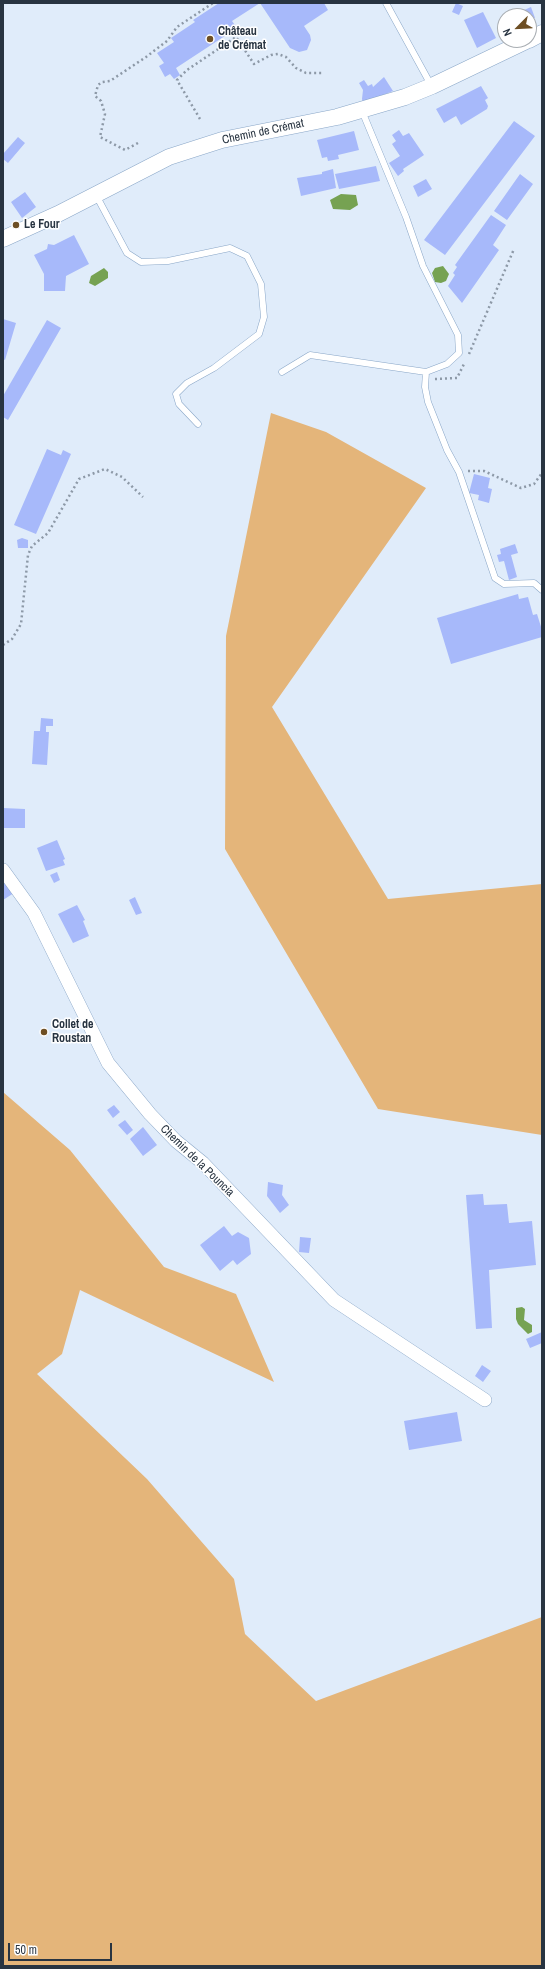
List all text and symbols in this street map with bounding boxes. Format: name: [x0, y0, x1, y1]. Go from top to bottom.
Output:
north arrow: [497, 8, 537, 48]
place label: Château de Crémat: [218, 25, 266, 53]
text: N: [499, 27, 515, 38]
marker: Château de Crémat: [205, 34, 215, 44]
street label: Chemin de Crémat: [221, 116, 305, 148]
place label: Le Four: [24, 218, 60, 232]
marker: Le Four: [11, 220, 21, 230]
place label: Collet de Roustan: [52, 1018, 94, 1046]
marker: Collet de Roustan: [39, 1027, 49, 1037]
street label: Chemin de la Pouncia: [157, 1122, 237, 1200]
scale bar: [10, 1935, 114, 1961]
text: 50 m: [15, 1942, 37, 1958]

